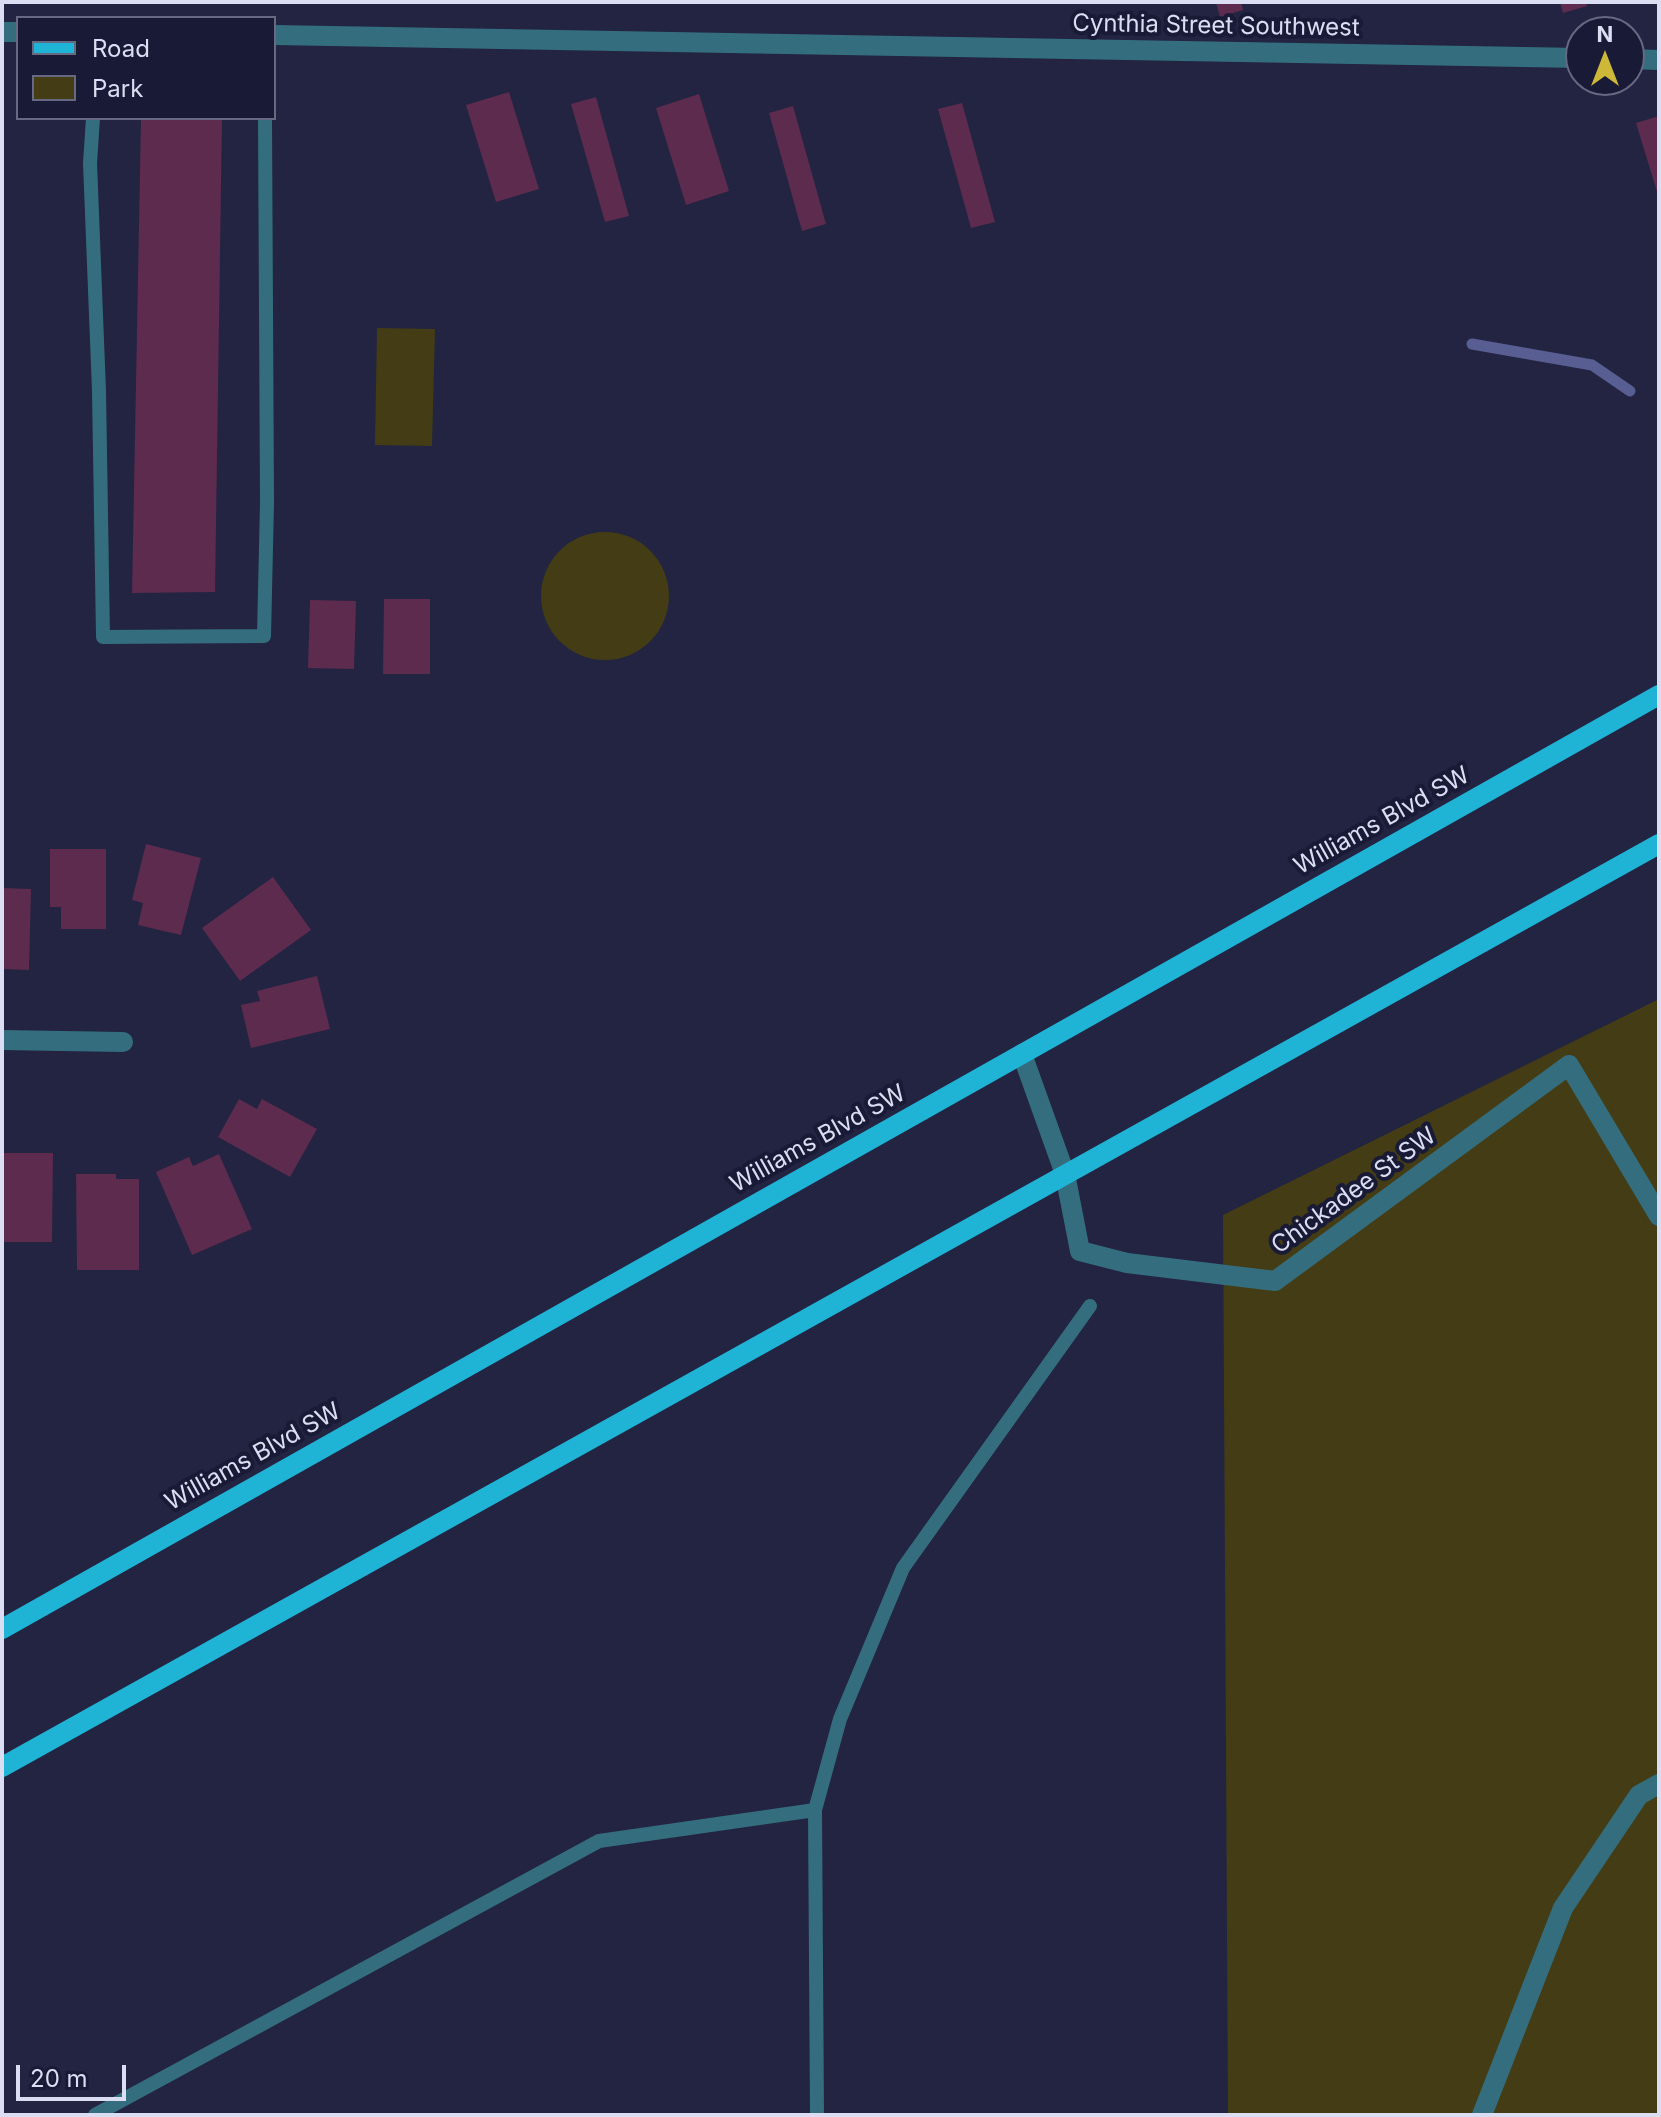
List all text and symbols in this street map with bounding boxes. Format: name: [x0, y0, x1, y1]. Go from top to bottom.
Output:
street label: Cynthia Street Southwest: [1072, 9, 1360, 43]
legend: [16, 16, 276, 120]
north arrow: [1565, 16, 1645, 96]
text: N: [1597, 21, 1613, 47]
text: Road: [92, 34, 150, 63]
text: Park: [92, 74, 143, 103]
street label: Williams Blvd SW: [1289, 761, 1475, 881]
street label: Williams Blvd SW: [725, 1079, 911, 1199]
street label: Chickadee St SW: [1266, 1122, 1442, 1260]
street label: Williams Blvd SW: [160, 1397, 346, 1517]
scale bar: [20, 2049, 130, 2099]
text: 20 m: [30, 2064, 88, 2093]

